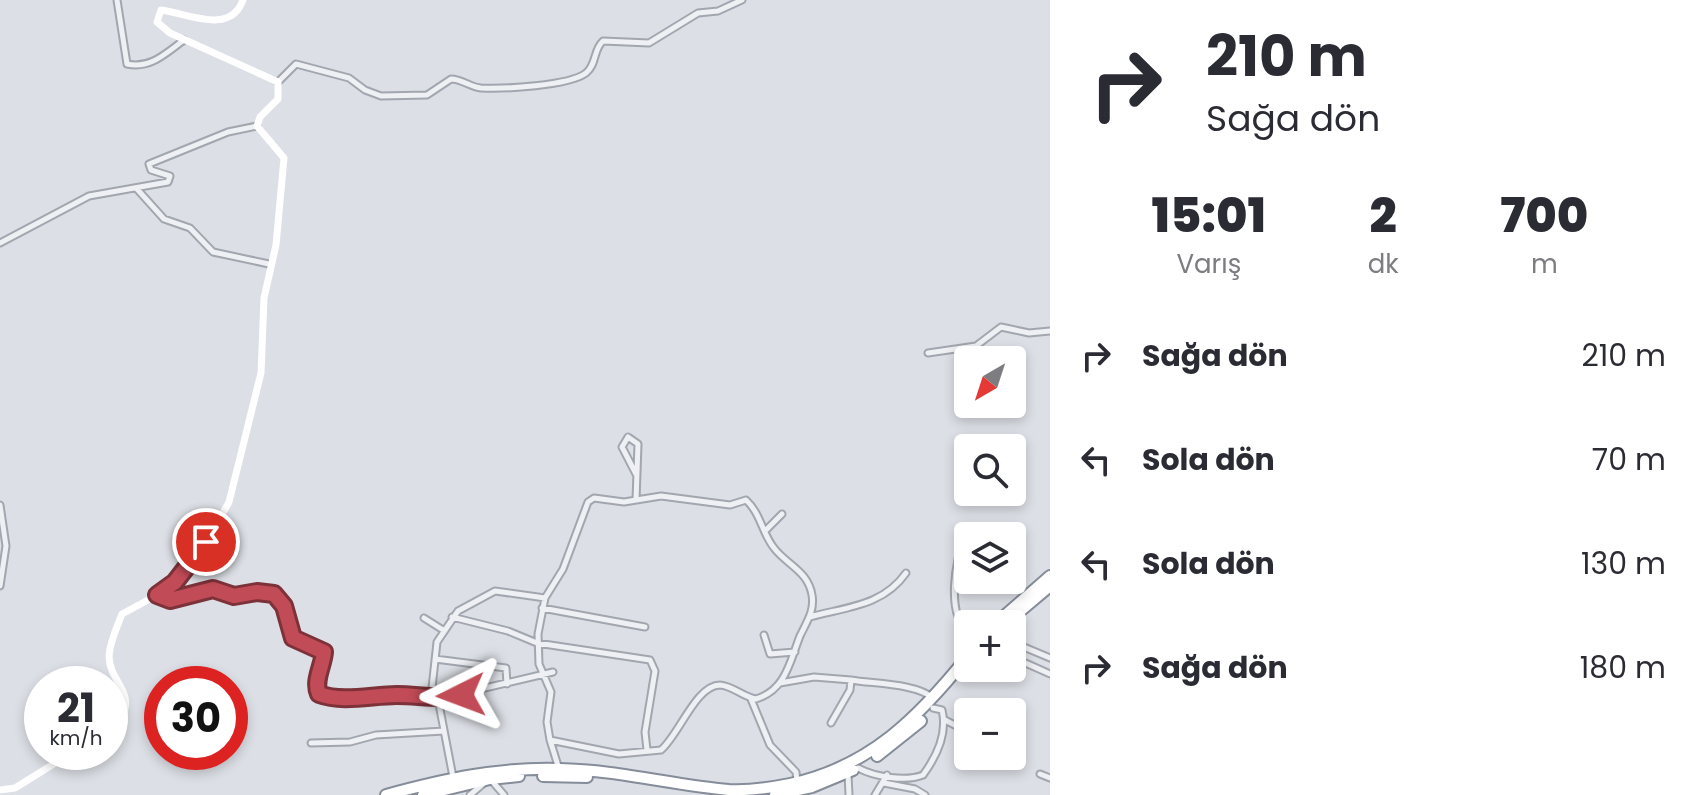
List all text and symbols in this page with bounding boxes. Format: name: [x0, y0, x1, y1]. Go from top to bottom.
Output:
text: 210 m: [1206, 17, 1367, 96]
icon: right: [1074, 32, 1178, 136]
text: Sağa dön: [1206, 93, 1380, 144]
text: 15:01: [1152, 182, 1266, 249]
text: 2: [1370, 182, 1397, 249]
text: 700: [1500, 182, 1588, 249]
text: Varış: [1176, 246, 1241, 282]
text: dk: [1368, 246, 1399, 282]
text: m: [1531, 246, 1558, 282]
icon: right: [1074, 334, 1118, 378]
text: Sağa dön: [1142, 334, 1288, 377]
text: 210 m: [1581, 334, 1666, 377]
north arrow: [954, 346, 1026, 418]
map controls: [954, 346, 1026, 770]
button: search: [954, 434, 1026, 506]
icon: left: [1074, 438, 1118, 482]
text: Sola dön: [1142, 438, 1275, 481]
text: 70 m: [1592, 438, 1666, 481]
pin: [172, 508, 240, 576]
icon: arrive: [184, 520, 228, 564]
button: layers: [954, 522, 1026, 594]
icon: left: [1074, 542, 1118, 586]
text: Sola dön: [1142, 542, 1275, 585]
text: 130 m: [1581, 542, 1666, 585]
button: +: [954, 610, 1026, 682]
icon: right: [1074, 646, 1118, 690]
text: Sağa dön: [1142, 646, 1288, 689]
text: 180 m: [1580, 646, 1666, 689]
position arrow: [419, 653, 503, 737]
speed limit sign: 30: [144, 666, 248, 770]
text: 21: [57, 680, 95, 736]
button: −: [954, 698, 1026, 770]
text: km/h: [49, 724, 103, 752]

